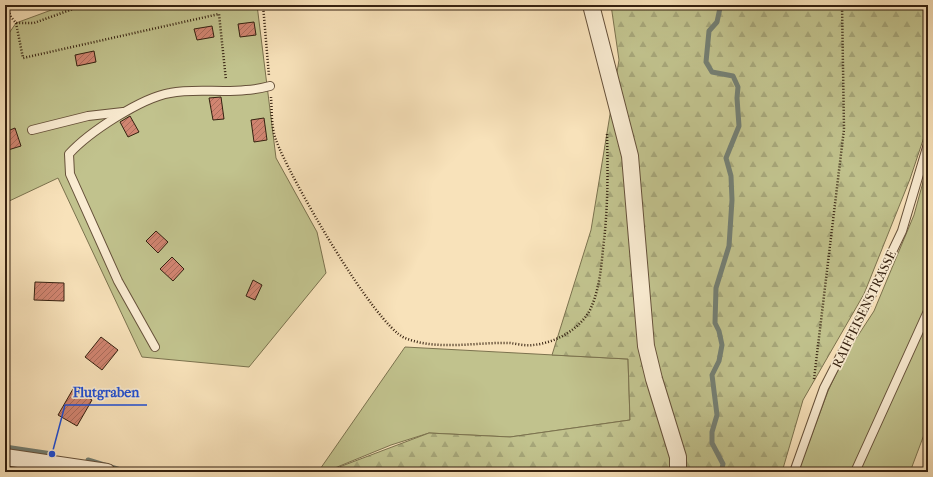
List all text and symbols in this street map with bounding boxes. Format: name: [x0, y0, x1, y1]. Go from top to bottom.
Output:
street label: RAIFFEISENSTRASSE: [829, 248, 899, 370]
callout: Flutgraben: [65, 379, 147, 405]
text: Flutgraben: [72, 384, 140, 401]

